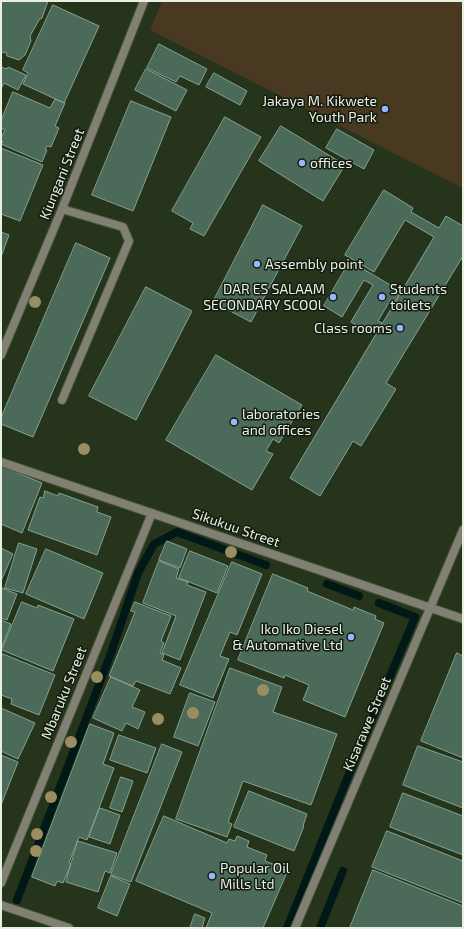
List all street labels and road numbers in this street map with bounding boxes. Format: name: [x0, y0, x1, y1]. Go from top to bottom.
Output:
street label: Kiungani Street: [36, 126, 88, 222]
street label: Sikukuu Street: [190, 505, 282, 551]
street label: Mbaruku Street: [38, 644, 90, 742]
street label: Kisarawe Street: [340, 674, 394, 774]

